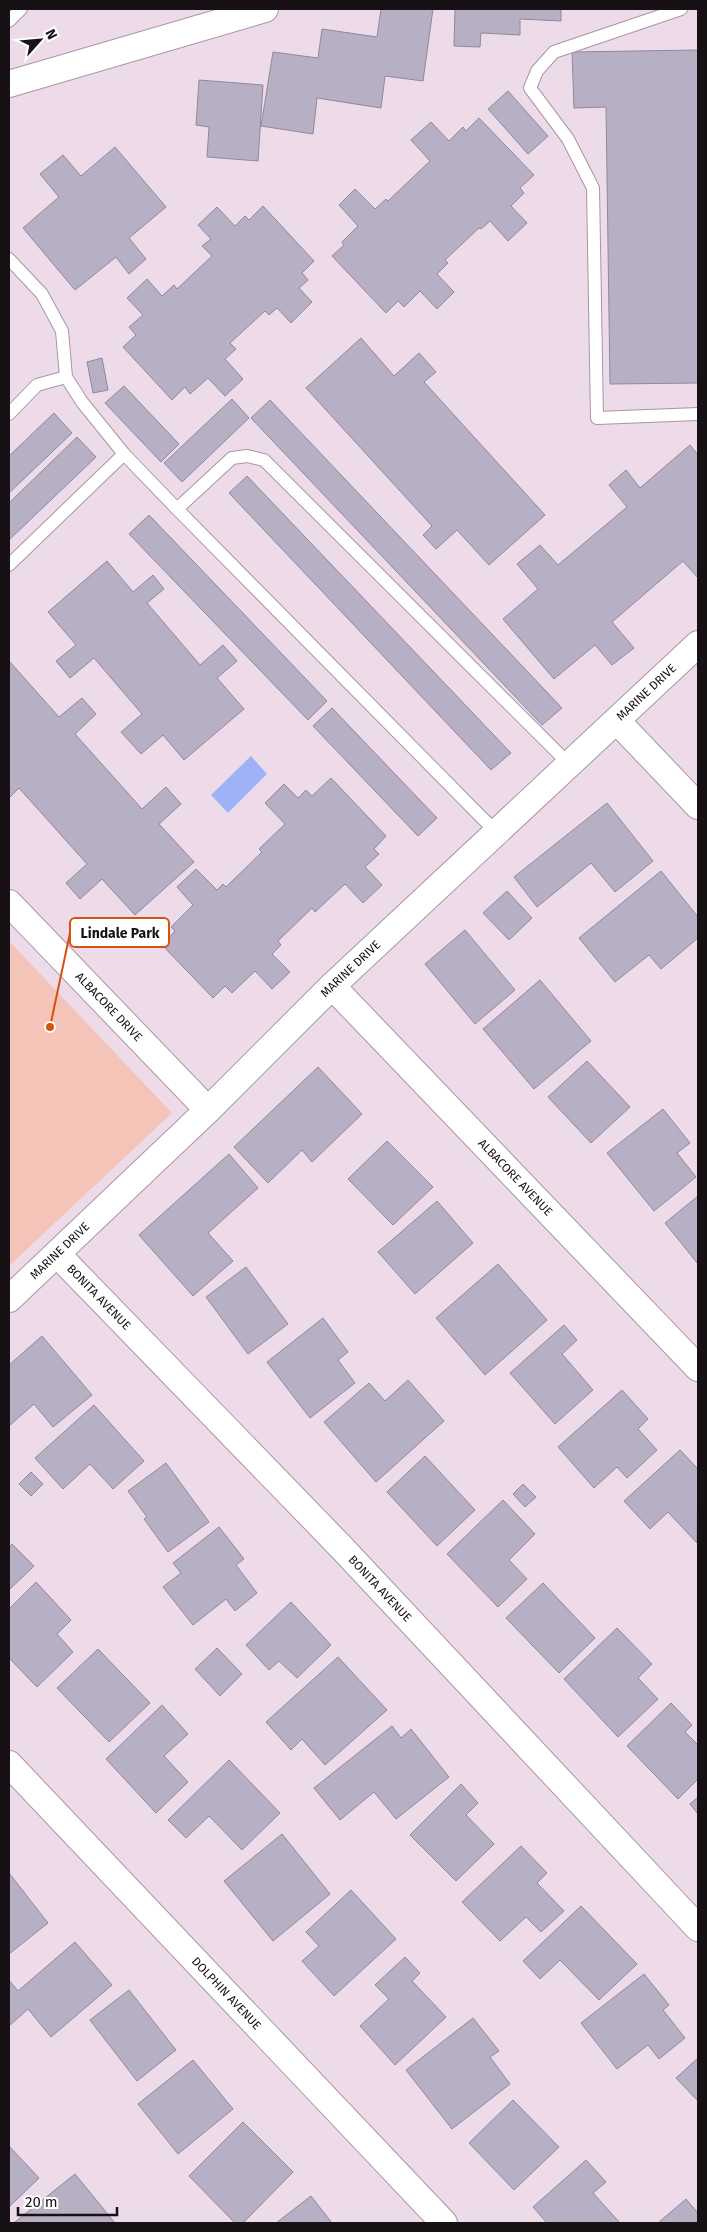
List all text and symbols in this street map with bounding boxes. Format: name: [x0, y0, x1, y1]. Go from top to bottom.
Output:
north arrow: [15, 15, 65, 65]
text: N: [41, 26, 61, 42]
street label: MARINE DRIVE: [614, 661, 679, 724]
callout: Lindale Park: [70, 918, 169, 947]
text: Lindale Park: [81, 925, 160, 942]
street label: MARINE DRIVE: [318, 938, 383, 1000]
street label: ALBACORE DRIVE: [72, 969, 145, 1044]
street label: ALBACORE AVENUE: [475, 1136, 555, 1219]
street label: MARINE DRIVE: [27, 1219, 92, 1282]
street label: BONITA AVENUE: [64, 1262, 134, 1333]
street label: BONITA AVENUE: [346, 1553, 414, 1624]
street label: DOLPHIN AVENUE: [189, 1954, 264, 2032]
scale bar: [18, 2184, 116, 2216]
text: 20 m: [25, 2193, 58, 2211]

